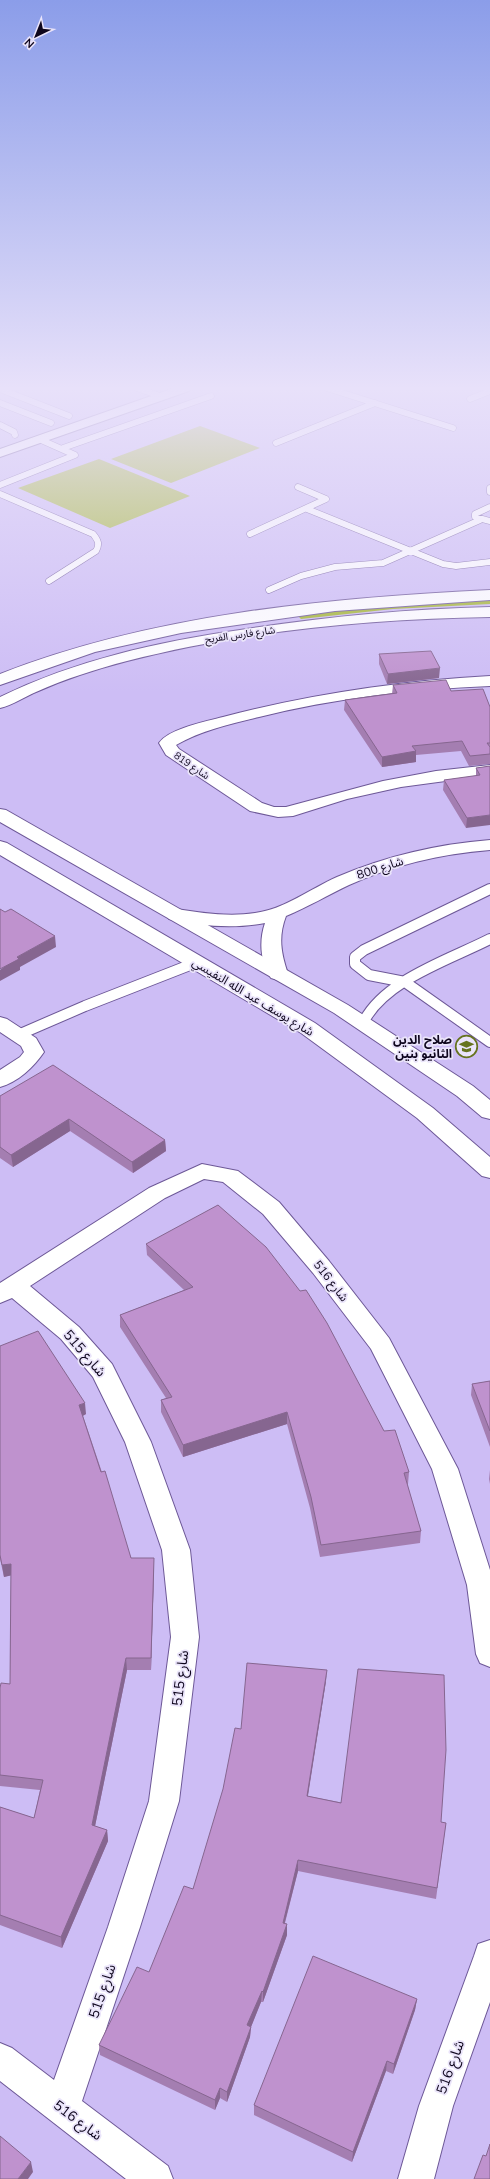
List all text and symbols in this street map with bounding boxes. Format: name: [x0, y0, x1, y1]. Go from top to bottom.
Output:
north arrow: [16, 16, 56, 56]
text: N: [21, 35, 37, 51]
street label: شارع فارس الفريح: [204, 623, 276, 647]
street label: شارع 819: [171, 749, 212, 783]
street label: شارع 800: [355, 853, 406, 884]
street label: شارع يوسف عبد الله النفيسي: [188, 954, 317, 1041]
place label: صلاح الدين الثانيو بنين: [393, 1032, 452, 1061]
school or university icon: صلاح الدين الثانيو بنين: [454, 1034, 480, 1060]
street label: شارع 516: [309, 1257, 352, 1306]
street label: شارع 515: [58, 1326, 110, 1381]
street label: شارع 515: [168, 1649, 194, 1707]
street label: شارع 515: [84, 1962, 122, 2021]
street label: شارع 516: [432, 2038, 470, 2097]
street label: شارع 516: [49, 2096, 106, 2146]

